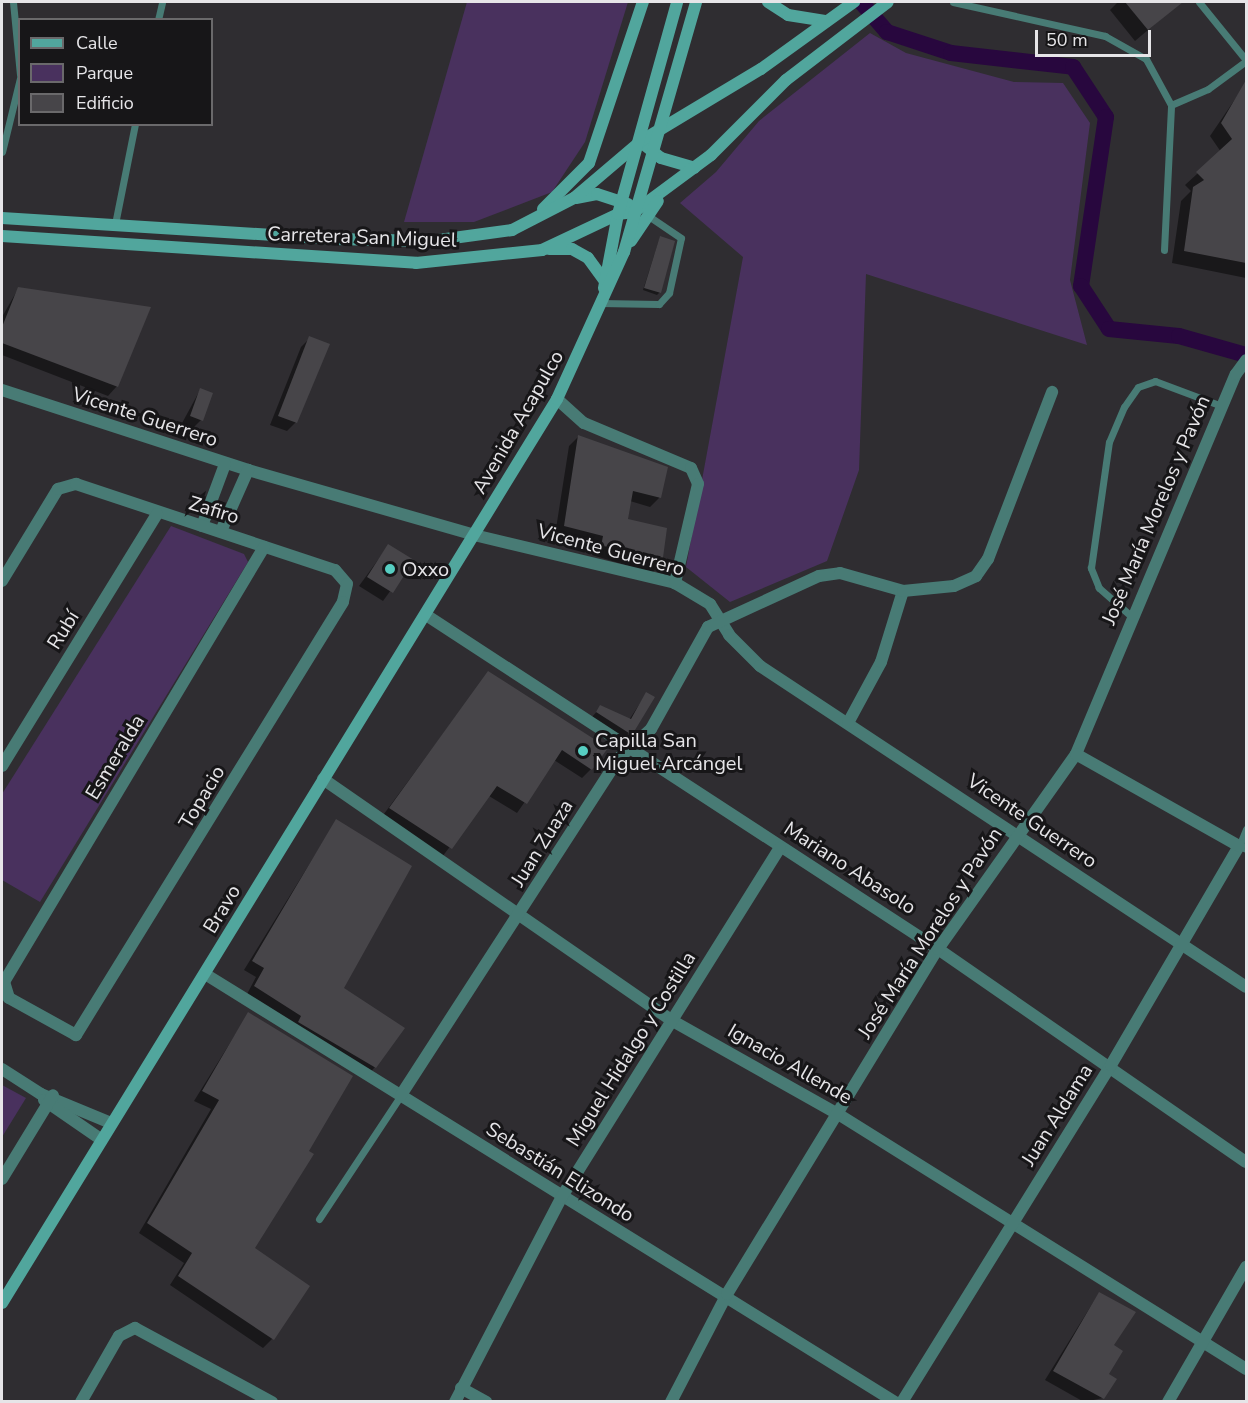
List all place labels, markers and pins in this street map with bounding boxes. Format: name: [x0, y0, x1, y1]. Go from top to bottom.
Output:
place label: Oxxo: [402, 557, 449, 581]
marker: Oxxo: [383, 562, 397, 576]
place label: Capilla San Miguel Arcángel: [595, 728, 742, 775]
marker: Capilla San Miguel Arcángel: [576, 744, 590, 758]

